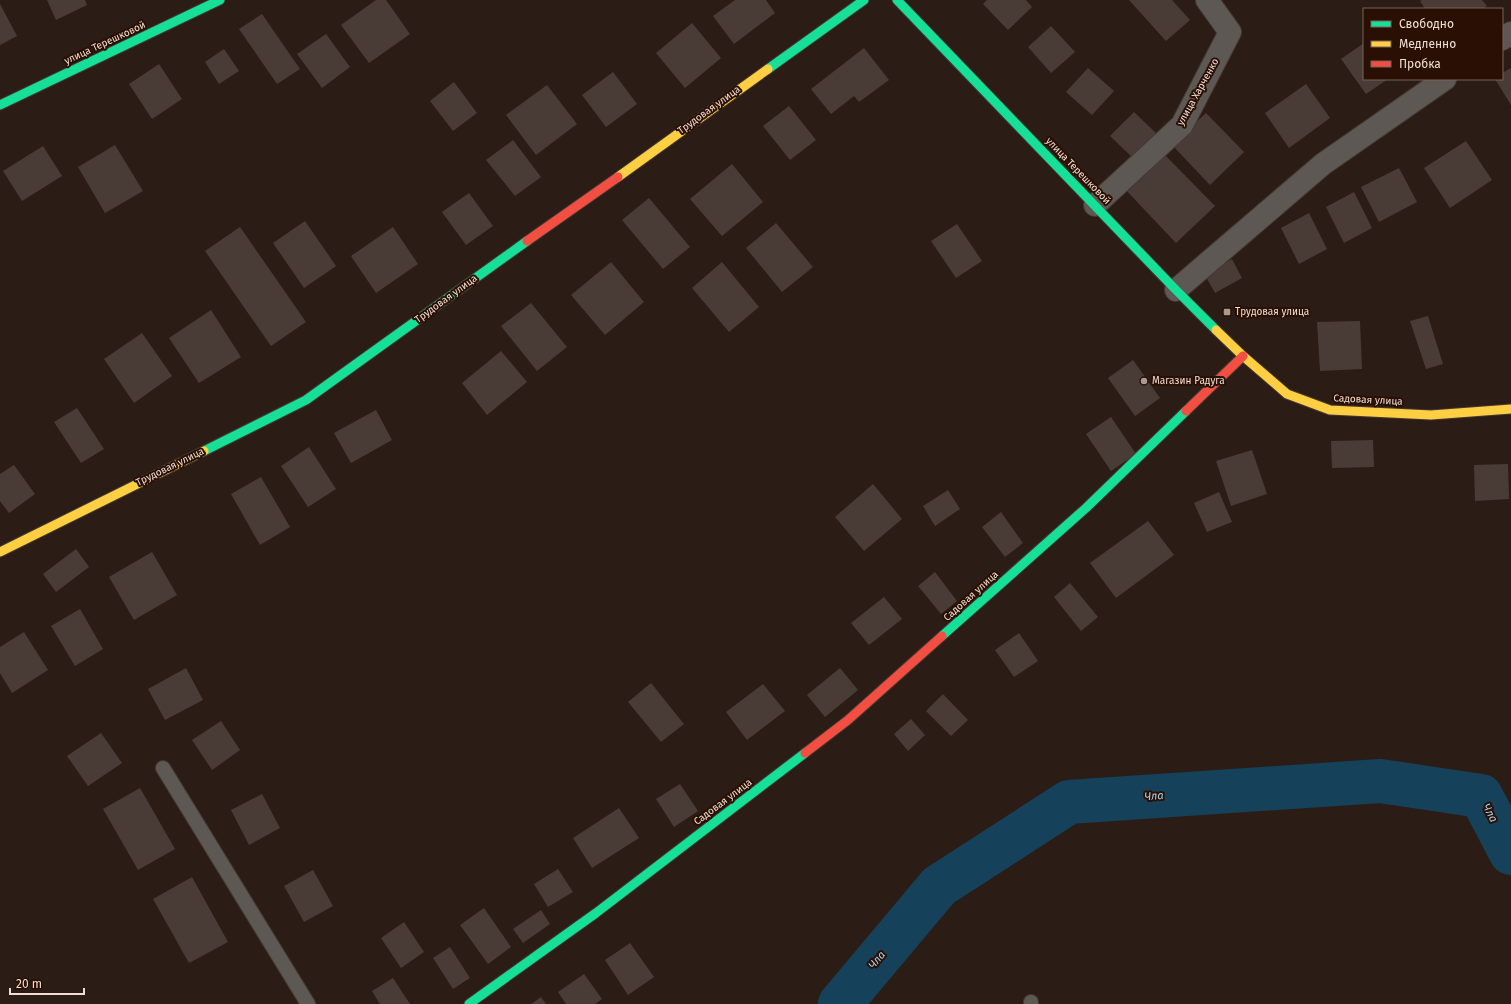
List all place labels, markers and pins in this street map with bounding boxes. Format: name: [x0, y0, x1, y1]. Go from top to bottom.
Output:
place label: Трудовая улица: [1235, 306, 1309, 318]
marker: Трудовая улица: [1222, 307, 1232, 317]
place label: Магазин Радуга: [1152, 375, 1225, 387]
marker: Магазин Радуга: [1139, 376, 1149, 386]

